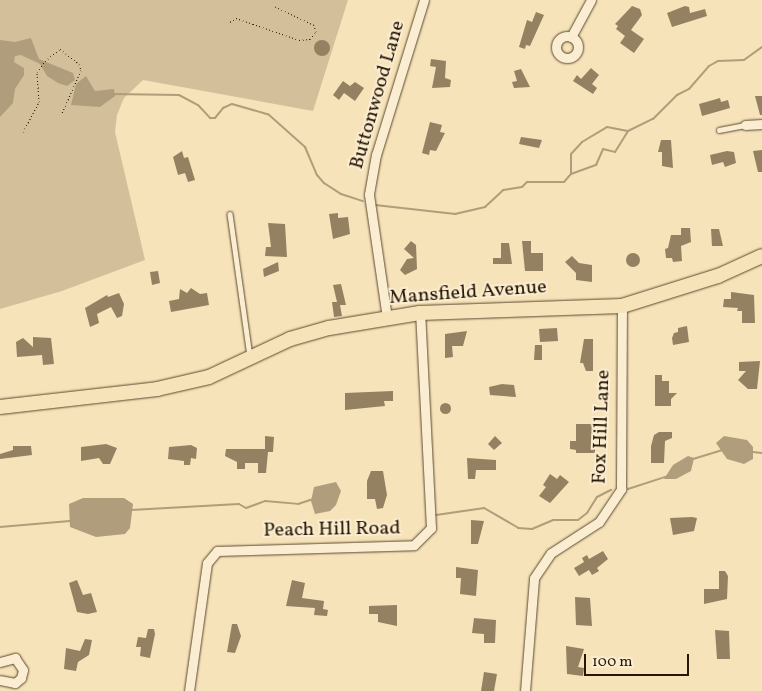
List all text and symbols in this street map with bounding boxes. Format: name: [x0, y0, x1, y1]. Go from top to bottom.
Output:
street label: Buttonwood Lane: [345, 18, 411, 172]
street label: Mansfield Avenue: [388, 276, 548, 310]
street label: Fox Hill Lane: [588, 369, 616, 485]
street label: Peach Hill Road: [263, 517, 401, 543]
scale bar: [587, 644, 692, 676]
text: 100 m: [592, 652, 632, 673]

